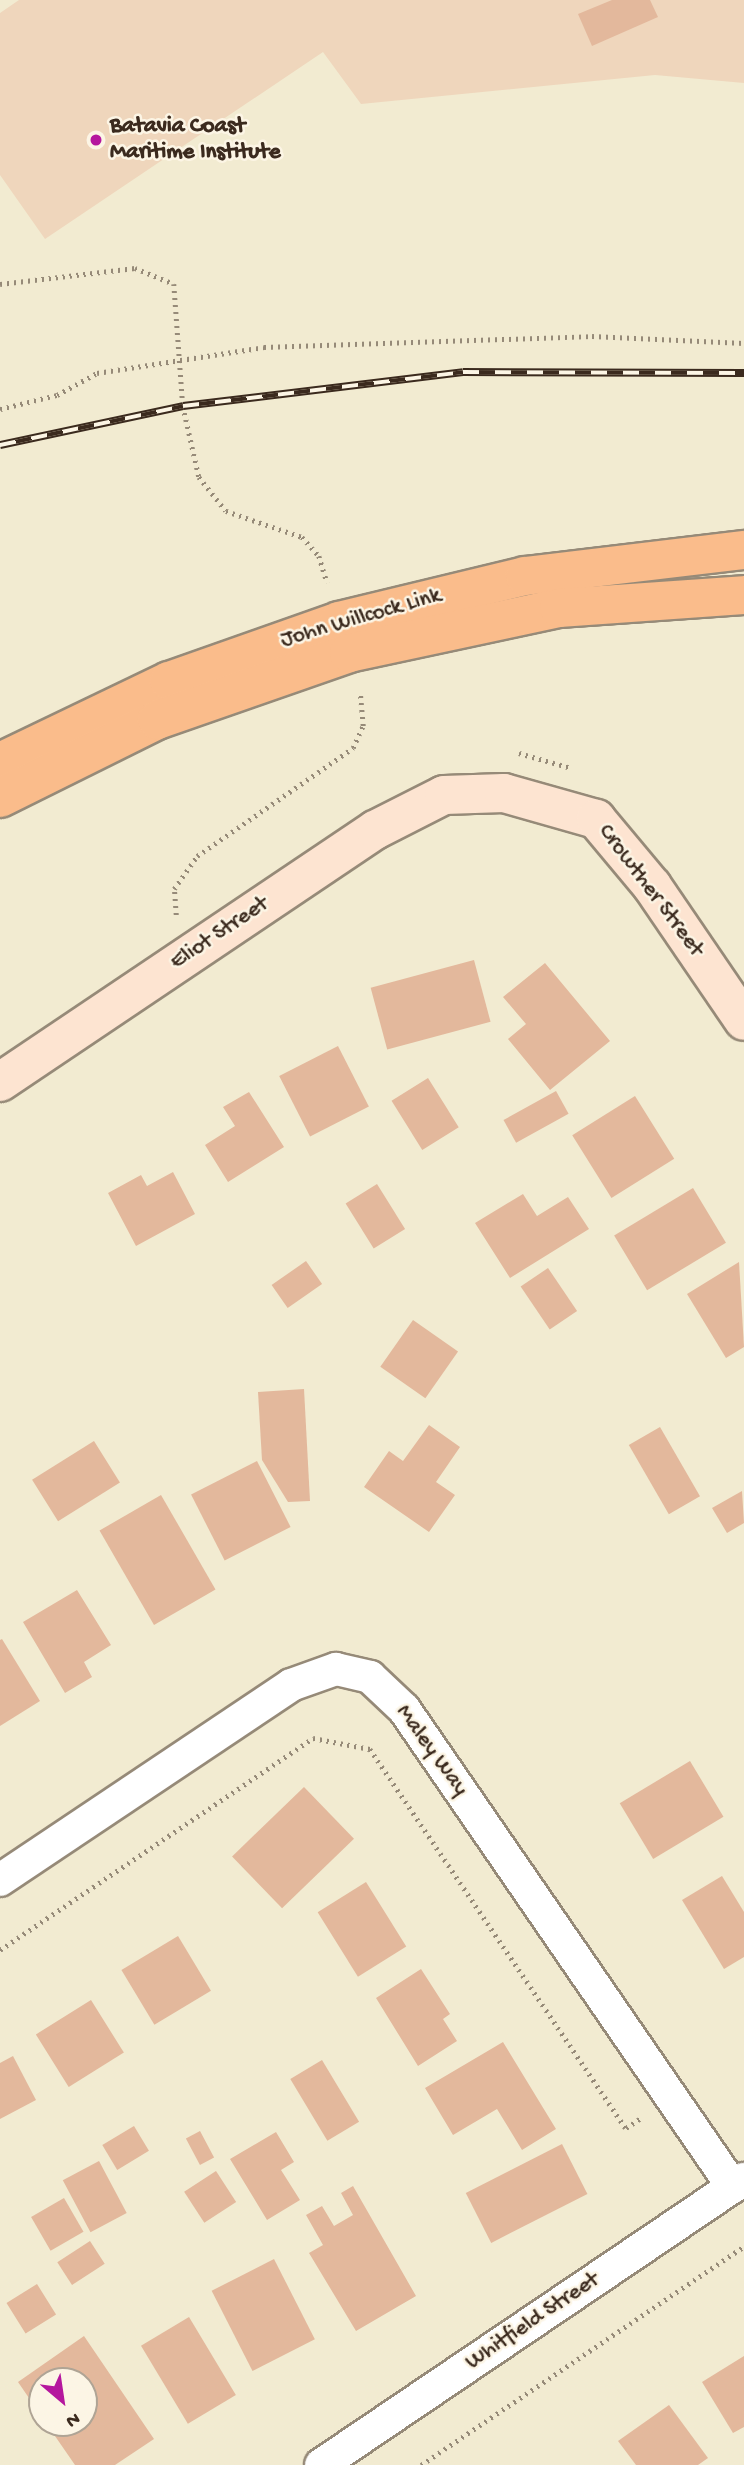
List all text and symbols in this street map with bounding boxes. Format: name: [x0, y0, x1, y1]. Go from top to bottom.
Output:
place label: Batavia Coast Maritime Institute: [110, 113, 281, 167]
marker: Batavia Coast Maritime Institute: [88, 132, 104, 148]
street label: John Willcock Link: [278, 583, 444, 655]
street label: Crowther Street: [591, 819, 709, 963]
street label: Eliot Street: [166, 891, 274, 977]
street label: Maley Way: [389, 1700, 473, 1802]
street label: Whitfield Street: [461, 2267, 605, 2377]
north arrow: [28, 2367, 98, 2437]
text: N: [61, 2406, 83, 2432]

